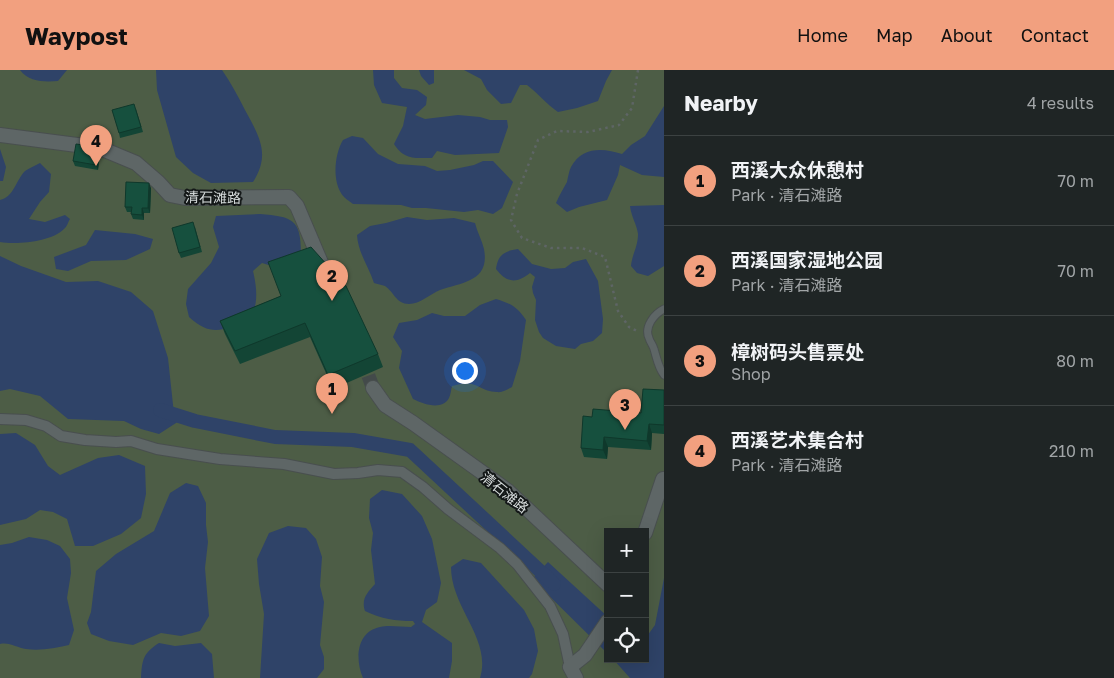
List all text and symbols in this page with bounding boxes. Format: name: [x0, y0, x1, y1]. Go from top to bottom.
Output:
text: Waypost: [25, 21, 128, 50]
text: Home: [797, 24, 848, 46]
text: Map: [876, 24, 913, 46]
text: About: [941, 24, 993, 46]
text: Contact: [1021, 24, 1089, 46]
text: Nearby: [684, 90, 758, 116]
text: 4 results: [1027, 93, 1094, 113]
pin: 4: [80, 125, 112, 166]
text: 西溪大众休憩村: [731, 158, 864, 181]
text: 1: [696, 171, 704, 191]
text: 70 m: [1057, 171, 1094, 191]
text: Park · 清石滩路: [731, 185, 842, 205]
street label: 清石滩路: [185, 188, 241, 206]
text: 西溪国家湿地公园: [731, 248, 883, 271]
pin: 2: [316, 260, 348, 301]
text: 2: [695, 261, 705, 281]
text: 70 m: [1057, 261, 1094, 281]
text: Park · 清石滩路: [731, 275, 842, 295]
text: 樟树码头售票处: [731, 340, 864, 363]
text: 3: [695, 351, 705, 371]
text: 80 m: [1056, 351, 1094, 371]
your location: [452, 358, 478, 384]
text: Shop: [731, 364, 771, 384]
pin: 1: [316, 373, 348, 414]
pin: 3: [609, 389, 641, 430]
text: 西溪艺术集合村: [731, 428, 864, 451]
text: 4: [695, 441, 705, 461]
text: 210 m: [1049, 441, 1094, 461]
text: Park · 清石滩路: [731, 455, 842, 475]
street label: 清石滩路: [478, 468, 532, 516]
map controls: [604, 528, 649, 663]
button: +: [604, 528, 649, 573]
button: −: [604, 573, 649, 618]
button: locate: [604, 618, 649, 663]

